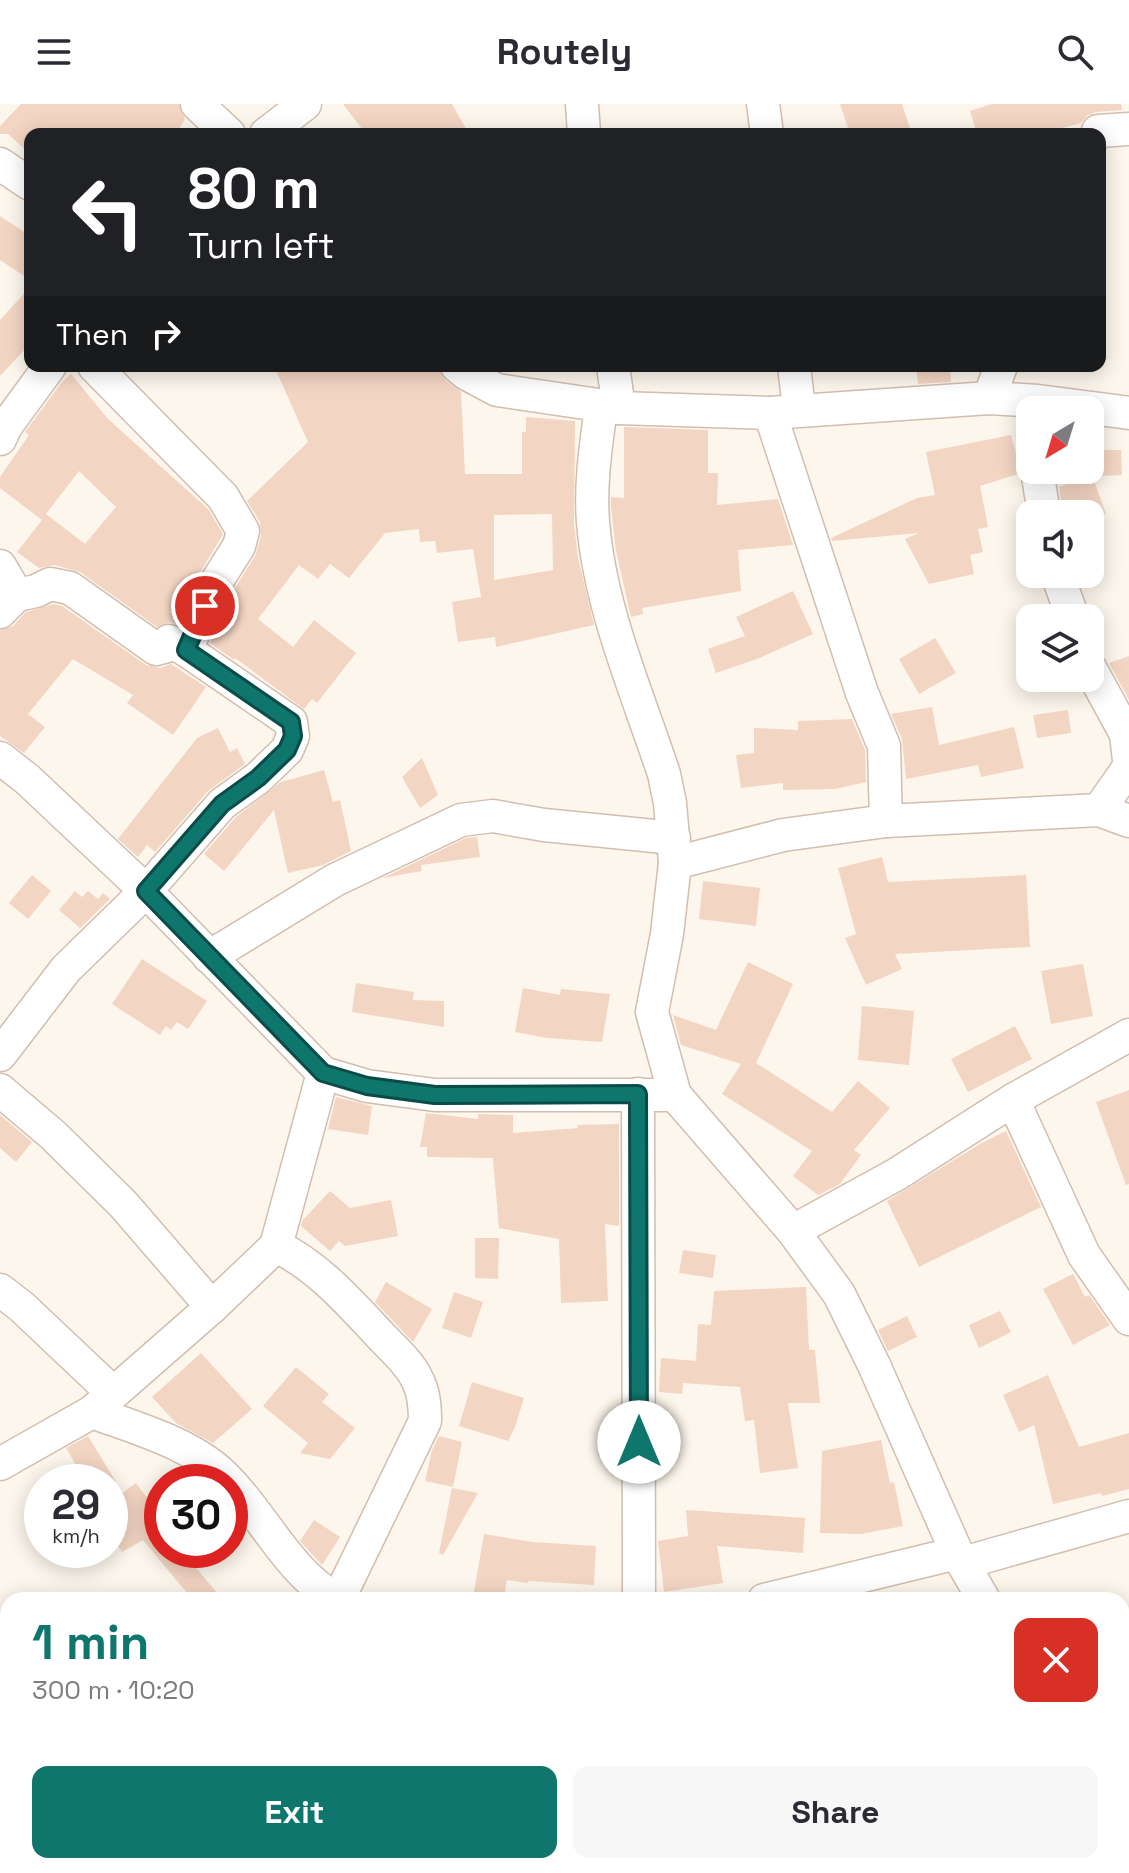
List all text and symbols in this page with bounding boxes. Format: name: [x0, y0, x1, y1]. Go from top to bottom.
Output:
text: Routely: [497, 29, 632, 75]
icon: menu: [32, 30, 76, 74]
icon: search: [1053, 30, 1097, 74]
text: 80 m: [188, 153, 320, 224]
icon: left: [56, 160, 160, 264]
text: Turn left: [188, 223, 335, 269]
icon: right: [144, 312, 188, 356]
text: Then: [56, 315, 128, 354]
north arrow: [1016, 396, 1104, 484]
map controls: [1016, 396, 1104, 692]
button: sound: [1016, 500, 1104, 588]
pin: [171, 572, 239, 640]
icon: arrive: [183, 584, 227, 628]
button: layers: [1016, 604, 1104, 692]
position arrow: [597, 1400, 681, 1484]
speed limit sign: 30: [144, 1464, 248, 1568]
text: 29: [52, 1480, 100, 1531]
text: km/h: [52, 1523, 100, 1549]
text: 1 min: [32, 1612, 149, 1673]
button: close: [1014, 1618, 1098, 1702]
text: 300 m · 10:20: [32, 1673, 195, 1707]
button: Exit: [32, 1766, 557, 1858]
button: Share: [573, 1766, 1098, 1858]

